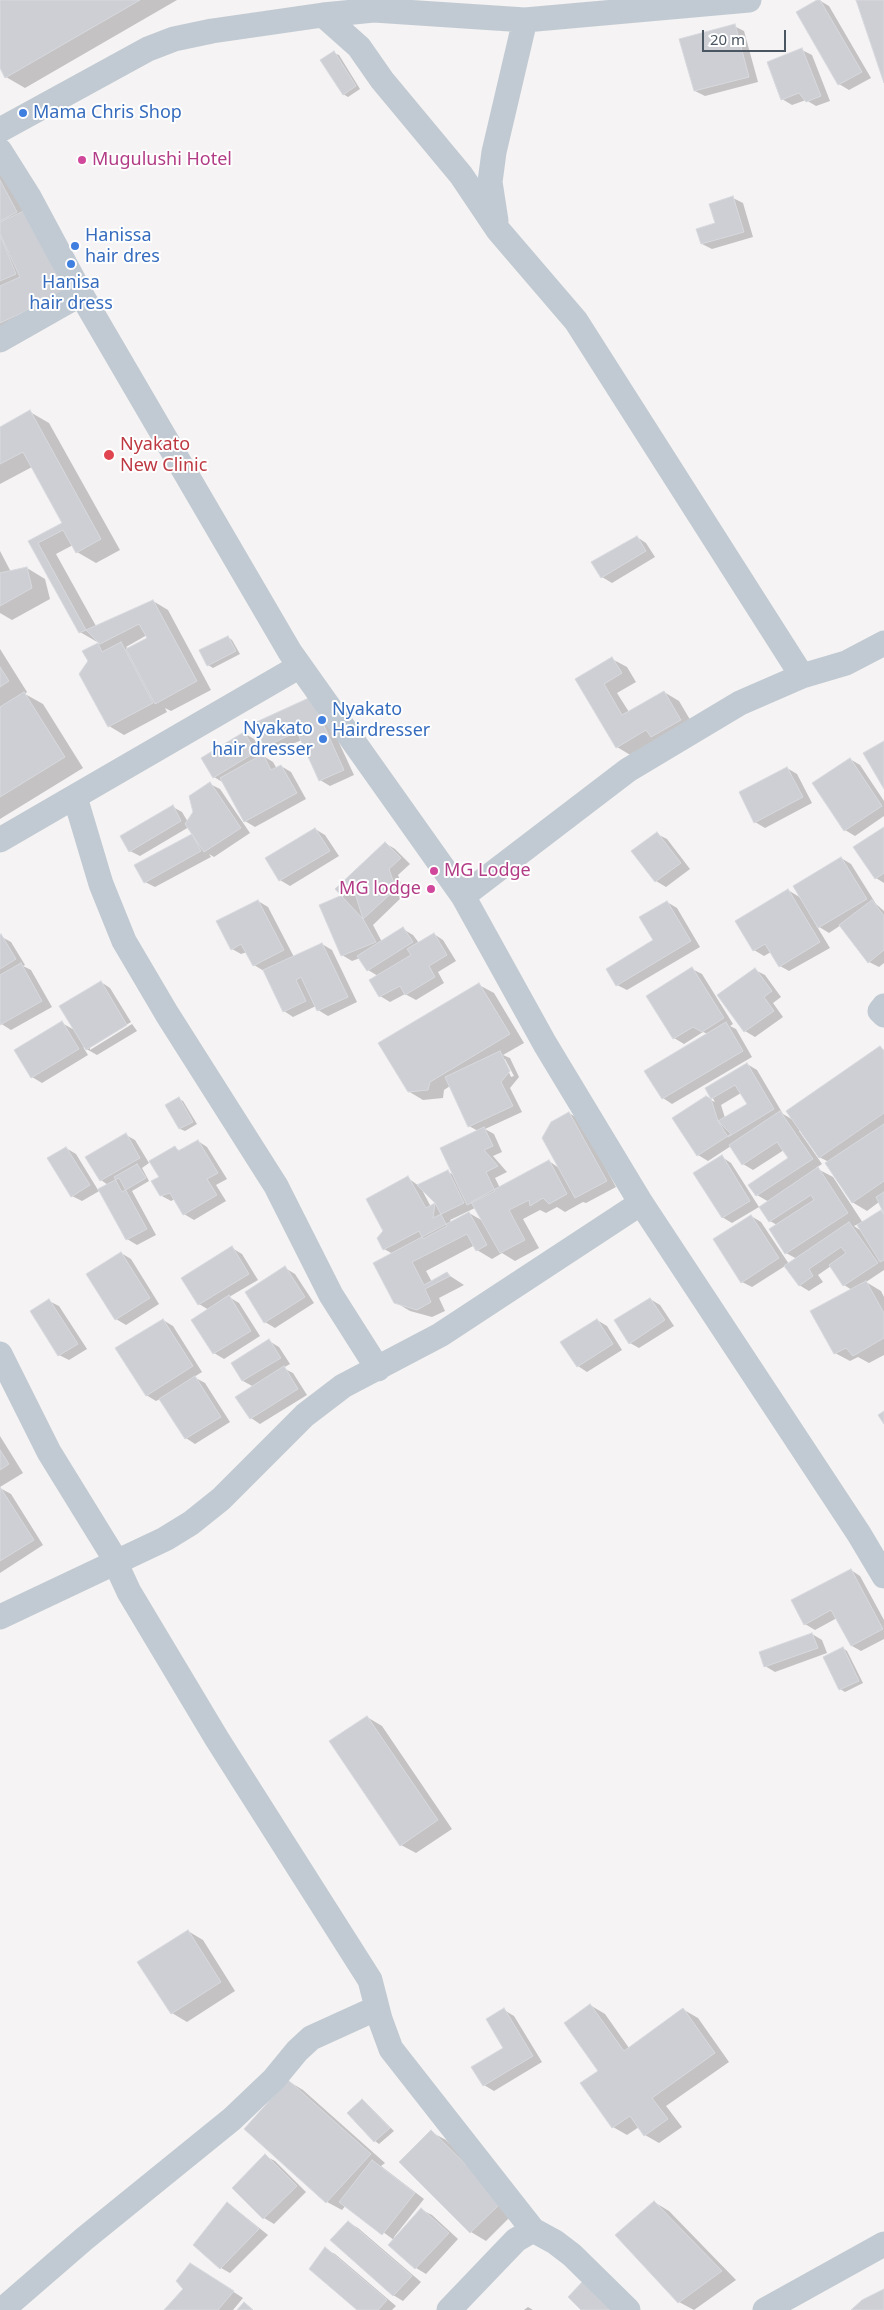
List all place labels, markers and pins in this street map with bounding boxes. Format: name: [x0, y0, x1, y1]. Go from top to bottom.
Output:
place label: Mama Chris Shop: [33, 102, 182, 124]
marker: Mama Chris Shop: [17, 107, 29, 119]
place label: Mugulushi Hotel: [92, 149, 232, 171]
marker: Mugulushi Hotel: [76, 154, 88, 166]
place label: Hanissa hair dres: [85, 225, 160, 268]
marker: Hanissa hair dres: [69, 240, 81, 252]
marker: Hanisa hair dress: [65, 258, 77, 270]
place label: Hanisa hair dress: [29, 272, 113, 314]
place label: Nyakato New Clinic: [120, 434, 207, 476]
marker: Nyakato New Clinic: [102, 448, 116, 462]
place label: Nyakato Hairdresser: [332, 699, 430, 742]
marker: Nyakato Hairdresser: [316, 714, 328, 726]
place label: Nyakato hair dresser: [212, 718, 313, 761]
marker: Nyakato hair dresser: [317, 733, 329, 745]
place label: MG Lodge: [444, 860, 531, 882]
marker: MG Lodge: [428, 865, 440, 877]
place label: MG lodge: [339, 878, 421, 900]
marker: MG lodge: [425, 883, 437, 895]

